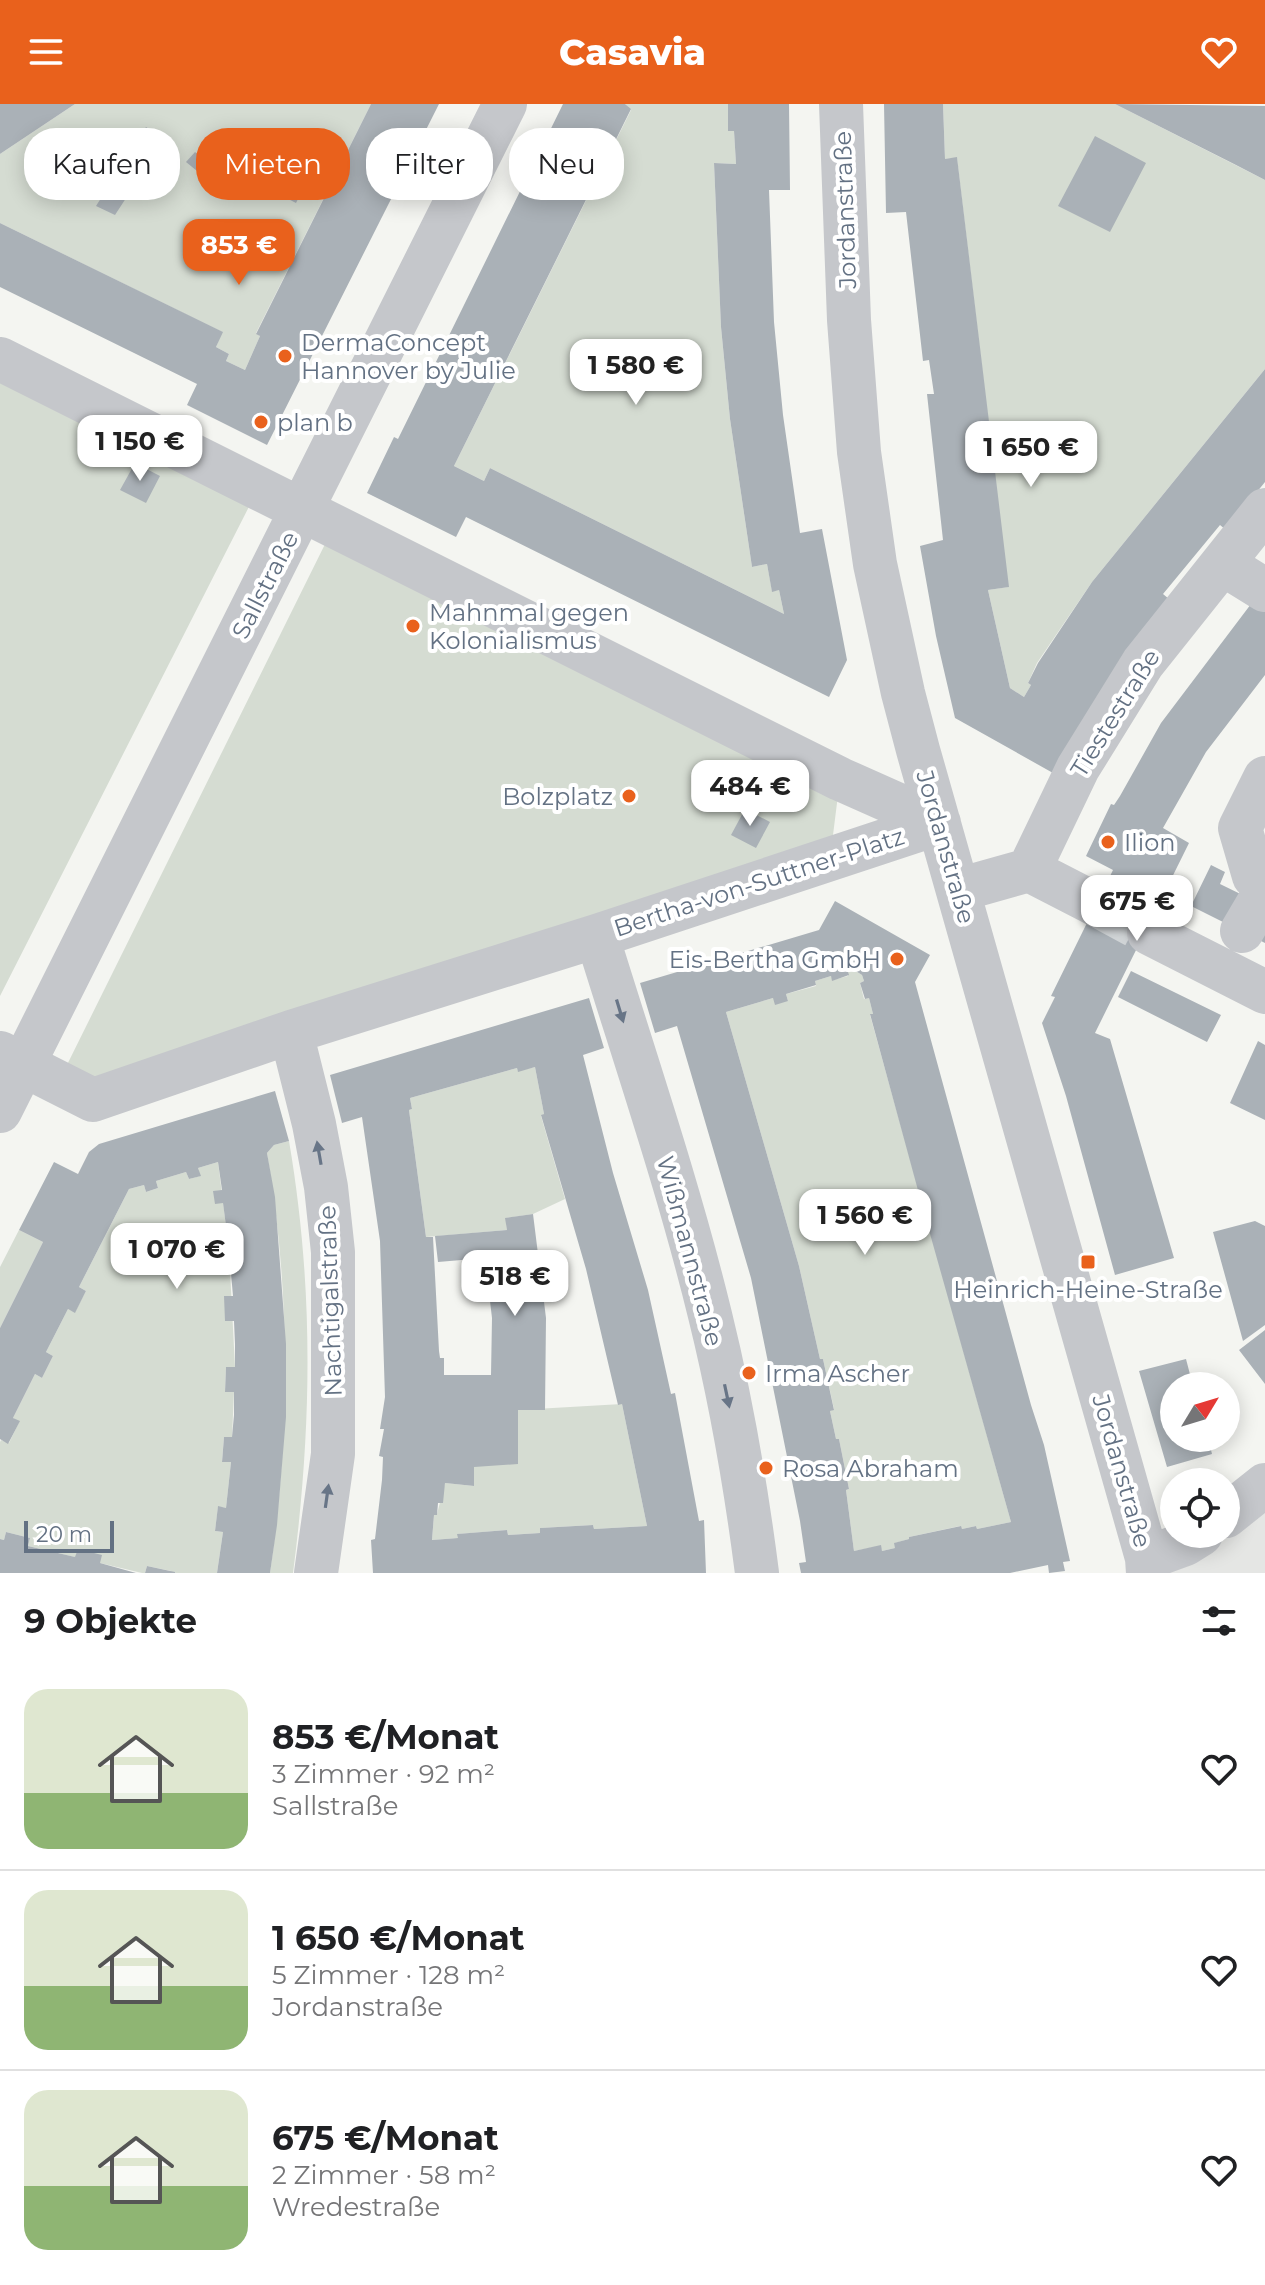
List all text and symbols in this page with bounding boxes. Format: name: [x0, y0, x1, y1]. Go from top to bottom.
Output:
icon: menu: [24, 30, 68, 74]
text: Casavia: [559, 30, 706, 74]
icon: heart: [1197, 30, 1241, 74]
chip: Kaufen: [24, 128, 180, 200]
chip: Mieten: [196, 128, 350, 200]
chip: Filter: [366, 128, 493, 200]
chip: Neu: [509, 128, 624, 200]
street label: Jordanstraße: [828, 131, 862, 290]
pin: 853 €: [183, 219, 295, 287]
text: 853 €: [201, 229, 277, 261]
place label: DermaConcept Hannover by Julie: [301, 328, 516, 385]
pin: 1 580 €: [562, 339, 710, 407]
marker: DermaConcept Hannover by Julie: [276, 347, 294, 365]
text: 1 580 €: [588, 349, 684, 381]
place label: plan b: [277, 408, 353, 437]
marker: plan b: [252, 413, 270, 431]
pin: 1 150 €: [66, 415, 214, 483]
pin: 1 650 €: [957, 421, 1105, 489]
text: 1 150 €: [95, 425, 185, 457]
text: 1 650 €: [983, 431, 1079, 463]
street label: Sallstraße: [226, 526, 304, 644]
place label: Mahnmal gegen Kolonialismus: [429, 598, 629, 655]
marker: Mahnmal gegen Kolonialismus: [404, 617, 422, 635]
street label: Tiestestraße: [1064, 644, 1166, 782]
pin: 484 €: [694, 760, 806, 828]
street label: Jordanstraße: [910, 766, 982, 927]
text: 484 €: [709, 770, 791, 802]
place label: Bolzplatz: [502, 782, 613, 811]
marker: Bolzplatz: [620, 787, 638, 805]
street label: Bertha-von-Suttner-Platz: [610, 821, 908, 943]
place label: Ilion: [1124, 828, 1175, 857]
marker: Ilion: [1099, 833, 1117, 851]
pin: 675 €: [1081, 875, 1193, 943]
text: 675 €: [1099, 885, 1175, 917]
place label: Eis-Bertha GmbH: [669, 945, 881, 974]
marker: Eis-Bertha GmbH: [888, 950, 906, 968]
one-way arrow: [614, 999, 627, 1023]
one-way arrow: [313, 1140, 325, 1165]
street label: Wißmannstraße: [651, 1153, 729, 1349]
pin: 1 560 €: [791, 1189, 939, 1257]
text: 1 560 €: [817, 1199, 913, 1231]
street label: Nachtigalstraße: [312, 1205, 348, 1397]
pin: 1 070 €: [103, 1223, 251, 1291]
text: 1 070 €: [129, 1233, 225, 1265]
pin: 518 €: [459, 1250, 571, 1318]
marker: Heinrich-Heine-Straße: [1079, 1253, 1097, 1271]
text: 518 €: [479, 1260, 551, 1292]
place label: Heinrich-Heine-Straße: [953, 1275, 1223, 1304]
place label: Irma Ascher: [765, 1359, 910, 1388]
marker: Irma Ascher: [740, 1364, 758, 1382]
north arrow: [1160, 1372, 1240, 1452]
map controls: [1160, 1372, 1240, 1548]
one-way arrow: [721, 1384, 734, 1409]
street label: Jordanstraße: [1086, 1390, 1158, 1551]
place label: Rosa Abraham: [782, 1454, 959, 1483]
marker: Rosa Abraham: [757, 1459, 775, 1477]
button: locate: [1160, 1468, 1240, 1548]
one-way arrow: [321, 1483, 334, 1508]
scale bar: [24, 1517, 114, 1553]
text: 20 m: [36, 1521, 92, 1548]
icon: filters: [1197, 1599, 1241, 1643]
text: 9 Objekte: [24, 1600, 197, 1642]
text: 853 €/Monat: [272, 1716, 499, 1758]
icon: home: [88, 1721, 184, 1817]
icon: heart: [1197, 1747, 1241, 1791]
text: 3 Zimmer · 92 m²: [272, 1758, 495, 1790]
text: Sallstraße: [272, 1790, 398, 1822]
text: 1 650 €/Monat: [272, 1917, 524, 1959]
icon: home: [88, 1922, 184, 2018]
icon: heart: [1197, 1948, 1241, 1992]
text: 5 Zimmer · 128 m²: [272, 1959, 505, 1991]
text: Jordanstraße: [272, 1991, 443, 2023]
text: 675 €/Monat: [272, 2117, 499, 2159]
icon: home: [88, 2122, 184, 2218]
icon: heart: [1197, 2148, 1241, 2192]
text: 2 Zimmer · 58 m²: [272, 2159, 496, 2191]
text: Wredestraße: [272, 2191, 440, 2223]

